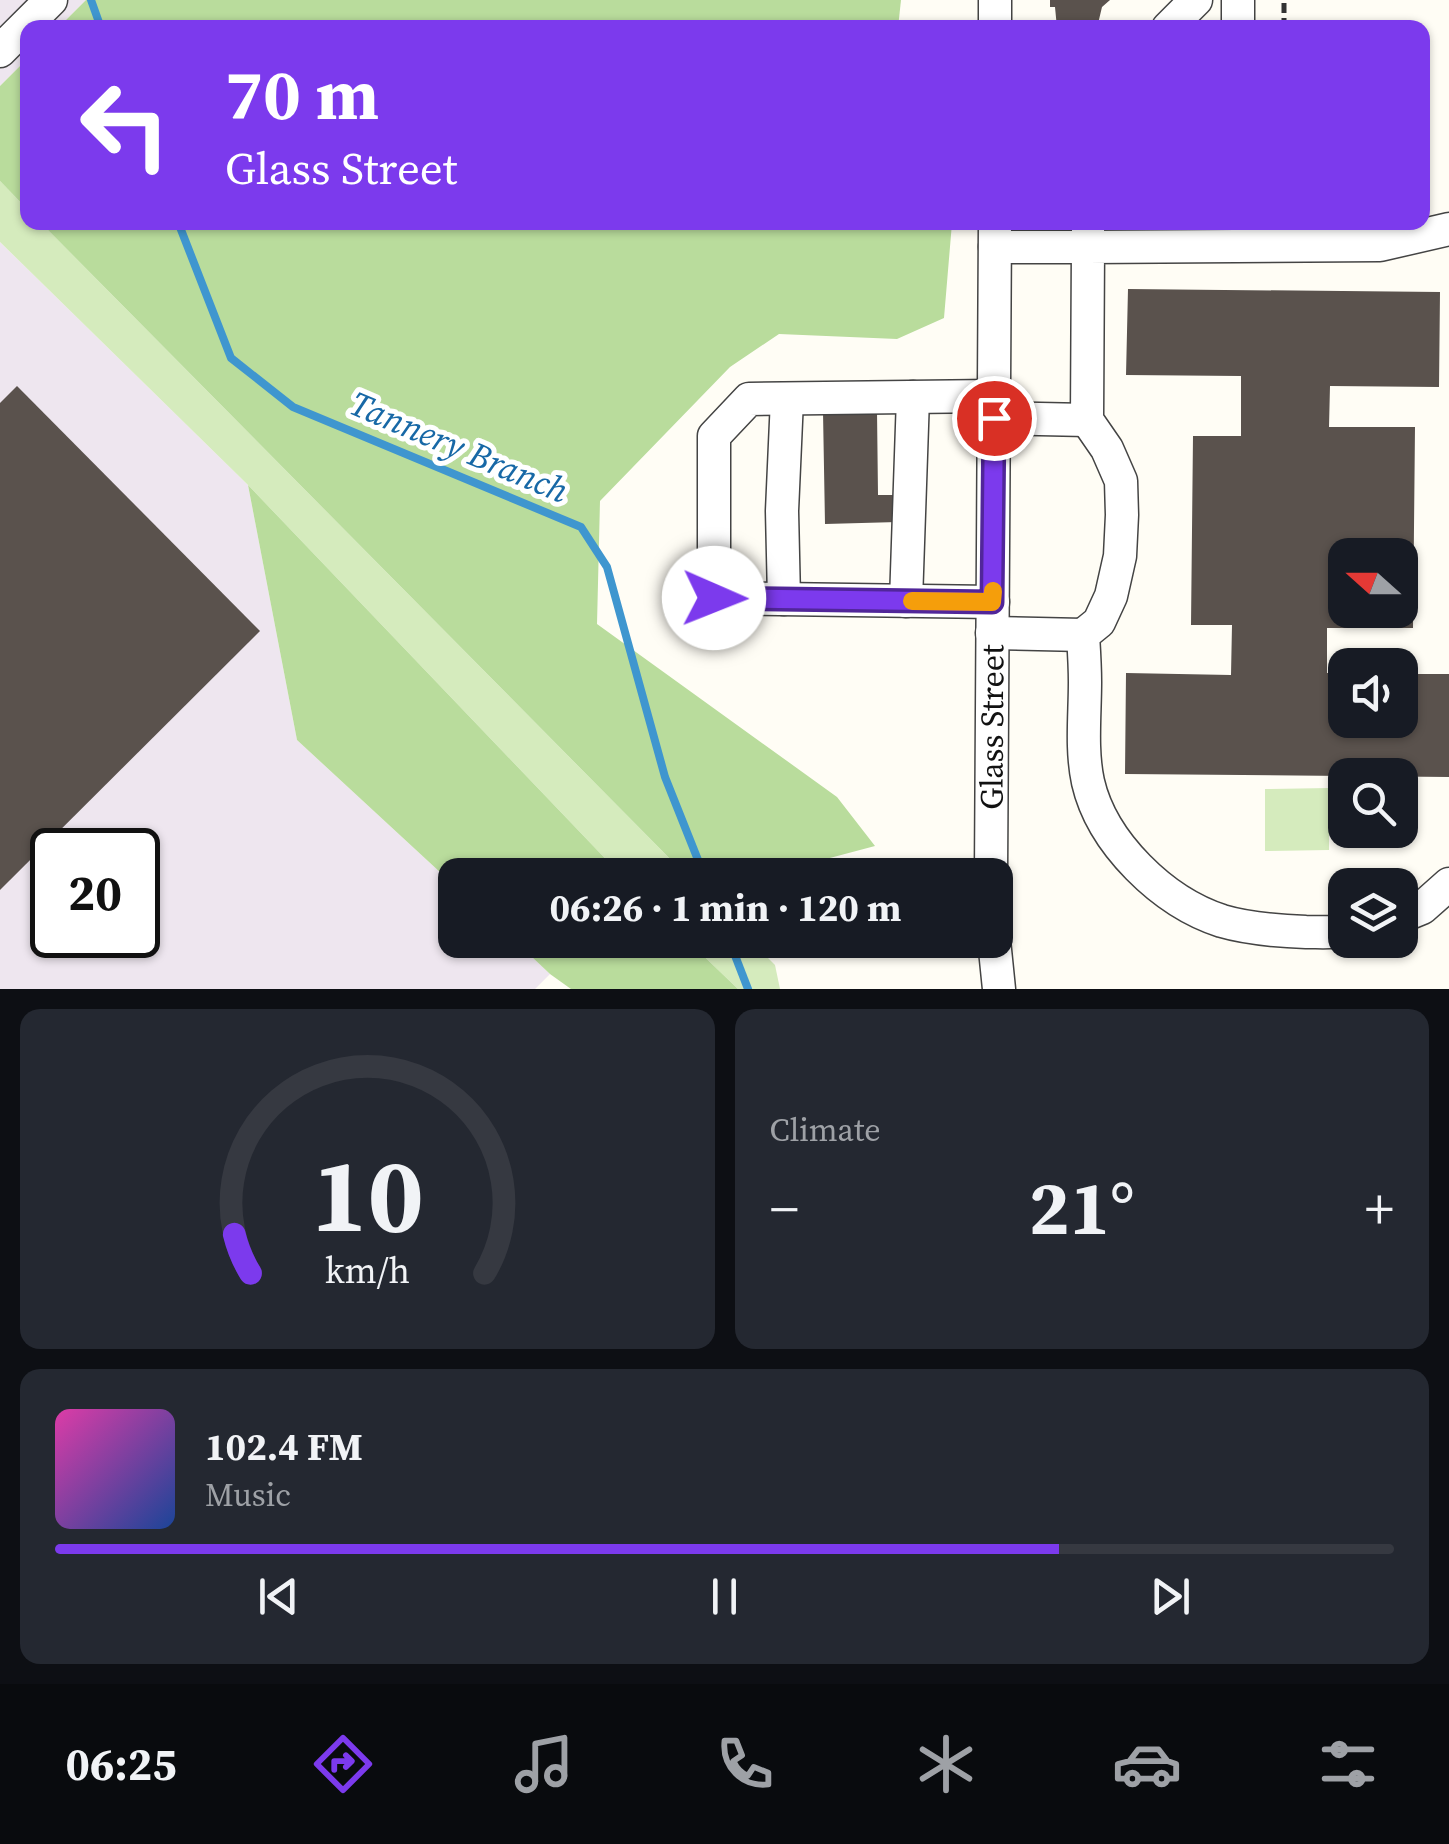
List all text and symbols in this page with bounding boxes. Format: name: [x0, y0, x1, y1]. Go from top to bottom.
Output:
text: 70 m: [225, 46, 379, 142]
icon: left: [60, 60, 190, 190]
text: Glass Street: [225, 137, 457, 199]
pin: [952, 376, 1037, 461]
water label: Tannery Branch: [342, 379, 576, 515]
icon: arrive: [967, 391, 1022, 446]
north arrow: [1328, 538, 1418, 628]
map controls: [1328, 538, 1418, 958]
position arrow: [662, 546, 766, 650]
street label: Glass Street: [969, 644, 1014, 810]
button: sound: [1328, 648, 1418, 738]
button: search: [1328, 758, 1418, 848]
speed limit sign: 20: [30, 828, 160, 958]
button: layers: [1328, 868, 1418, 958]
text: 06:26 · 1 min · 120 m: [549, 882, 902, 934]
text: Climate: [770, 1108, 881, 1152]
text: 10: [311, 1123, 424, 1266]
text: 21°: [1029, 1156, 1135, 1259]
text: −: [770, 1171, 799, 1246]
text: +: [1365, 1171, 1394, 1246]
text: km/h: [325, 1246, 410, 1295]
text: 102.4 FM: [205, 1421, 363, 1473]
text: Music: [205, 1473, 291, 1517]
icon: previous: [251, 1569, 306, 1624]
icon: pause: [697, 1569, 752, 1624]
icon: next: [1143, 1569, 1198, 1624]
icon: directions: [308, 1729, 378, 1799]
icon: music: [509, 1729, 579, 1799]
icon: phone: [710, 1729, 780, 1799]
icon: climate: [911, 1729, 981, 1799]
icon: car: [1112, 1729, 1182, 1799]
icon: filters: [1313, 1729, 1383, 1799]
text: 06:25: [66, 1733, 177, 1795]

